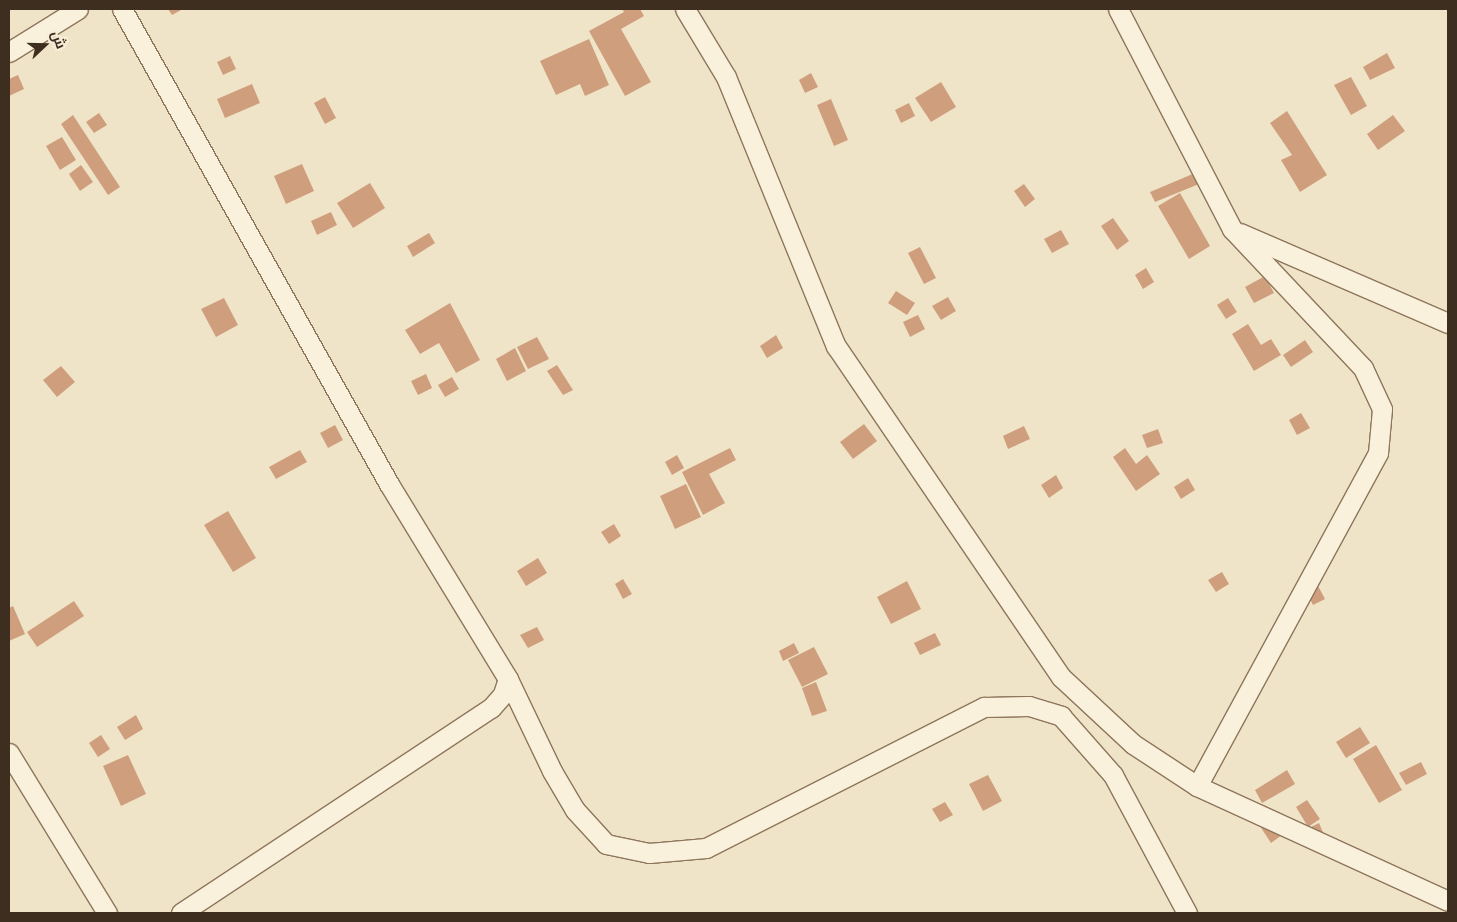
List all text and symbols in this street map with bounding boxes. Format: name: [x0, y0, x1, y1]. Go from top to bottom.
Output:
north arrow: [20, 20, 70, 70]
text: ش: [47, 28, 71, 51]

